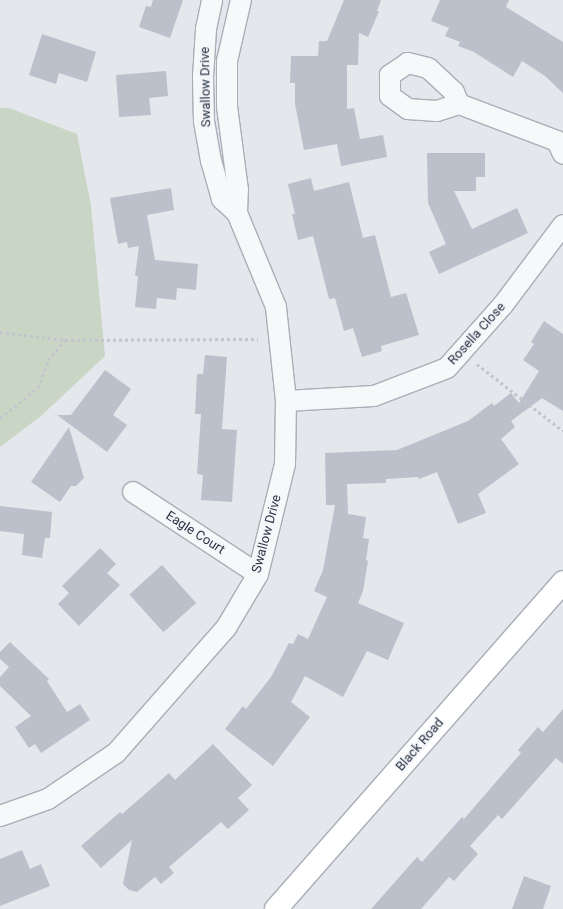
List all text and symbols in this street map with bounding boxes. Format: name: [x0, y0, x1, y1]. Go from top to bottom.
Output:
street label: Swallow Drive: [197, 47, 215, 127]
street label: Rosella Close: [445, 300, 509, 368]
street label: Swallow Drive: [249, 493, 285, 575]
street label: Eagle Court: [163, 508, 227, 558]
street label: Black Road: [393, 715, 447, 775]

